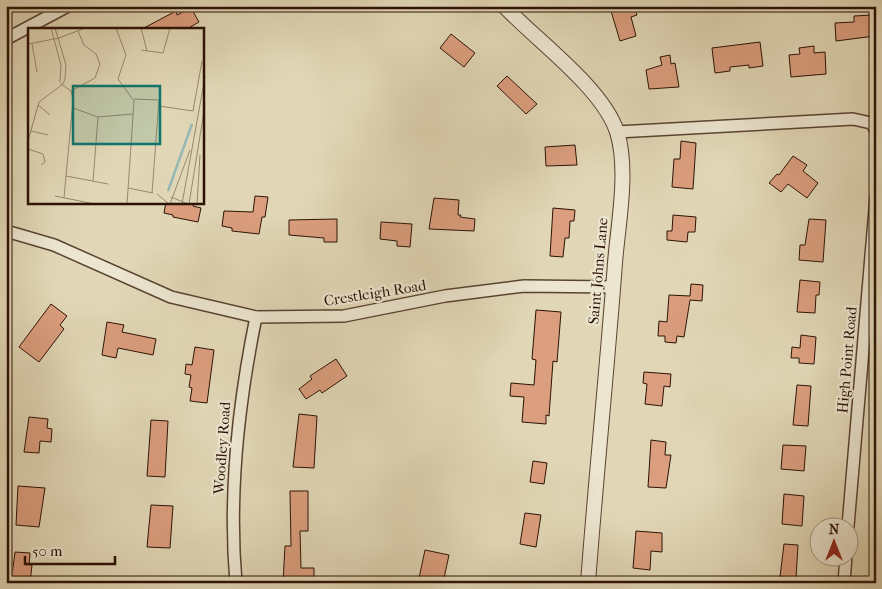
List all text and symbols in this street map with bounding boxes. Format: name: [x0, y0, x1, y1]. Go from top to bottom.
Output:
inset map: [28, 28, 204, 204]
street label: Saint Johns Lane: [584, 216, 612, 325]
street label: Crestleigh Road: [322, 276, 428, 310]
street label: High Point Road: [833, 305, 861, 414]
street label: Woodley Road: [210, 400, 234, 496]
north arrow: [810, 516, 860, 566]
text: N: [829, 521, 840, 538]
scale bar: [25, 534, 115, 566]
text: 50 m: [32, 542, 63, 560]

